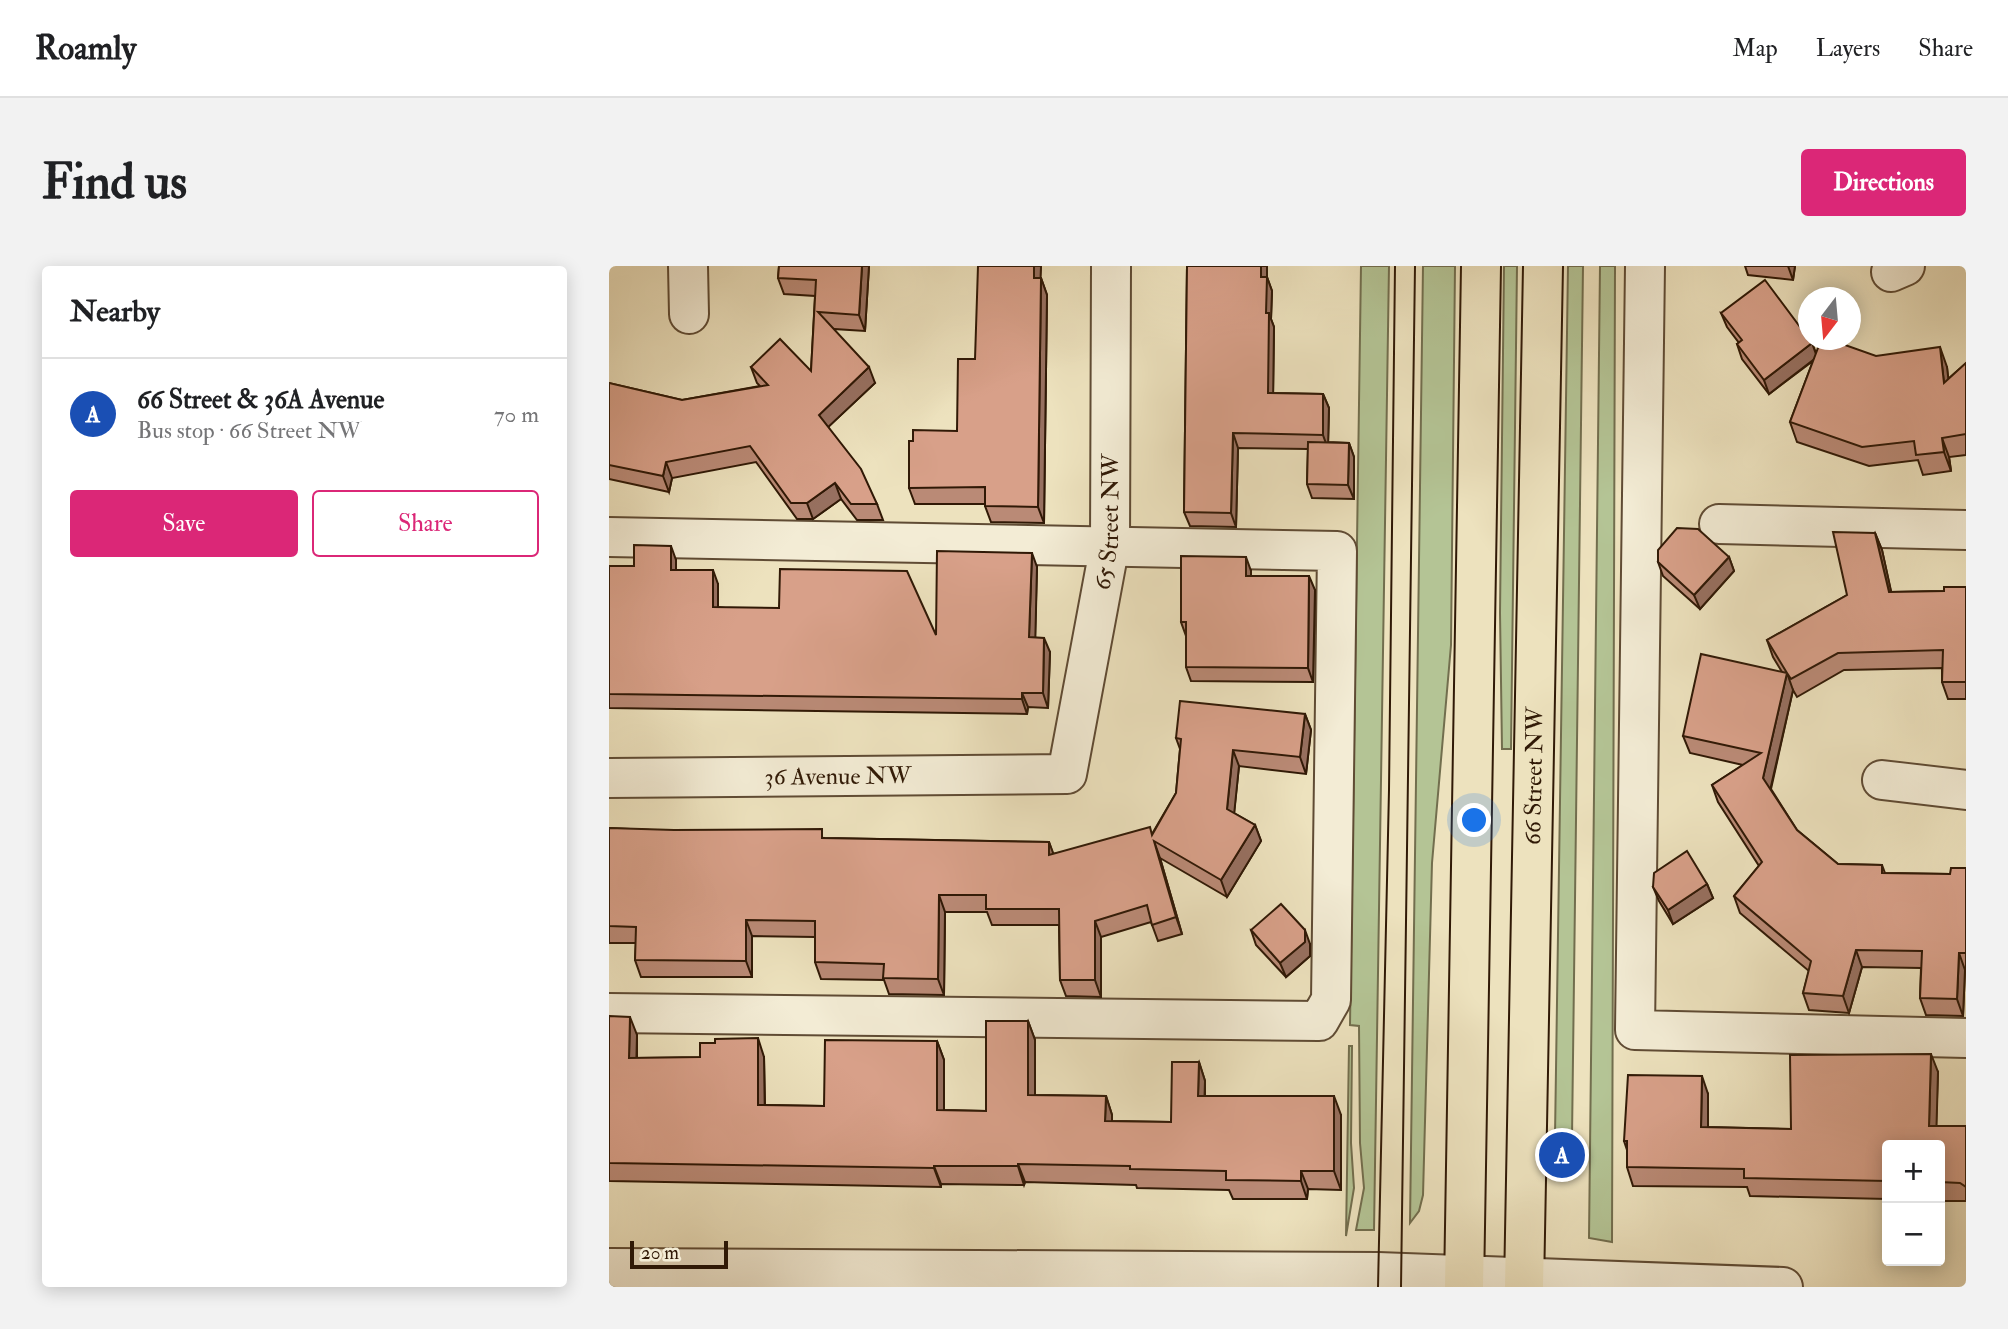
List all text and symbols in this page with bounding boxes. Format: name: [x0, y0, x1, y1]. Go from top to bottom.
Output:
text: Roamly: [35, 28, 136, 69]
text: Map: [1733, 33, 1778, 64]
text: Layers: [1816, 33, 1880, 64]
text: Share: [1918, 33, 1973, 64]
button: Directions: [1801, 149, 1966, 216]
text: Find us: [42, 152, 187, 213]
north arrow: [1798, 287, 1861, 350]
text: Nearby: [70, 293, 160, 330]
text: 66 Street & 36A Avenue: [137, 384, 384, 416]
text: A: [86, 400, 100, 429]
text: 70 m: [494, 400, 539, 429]
text: Bus stop · 66 Street NW: [137, 416, 361, 445]
street label: 65 Street NW: [1087, 452, 1126, 592]
button: Save: [70, 490, 298, 557]
button: Share: [312, 490, 539, 557]
street label: 66 Street NW: [1517, 705, 1551, 845]
street label: 36 Avenue NW: [764, 760, 913, 793]
your location: [1457, 803, 1491, 837]
pin: A: [1539, 1129, 1585, 1181]
map controls: [1882, 1140, 1945, 1266]
button: +: [1882, 1140, 1945, 1203]
button: −: [1882, 1203, 1945, 1266]
scale bar: [630, 1238, 728, 1270]
text: 20 m: [641, 1241, 679, 1265]

